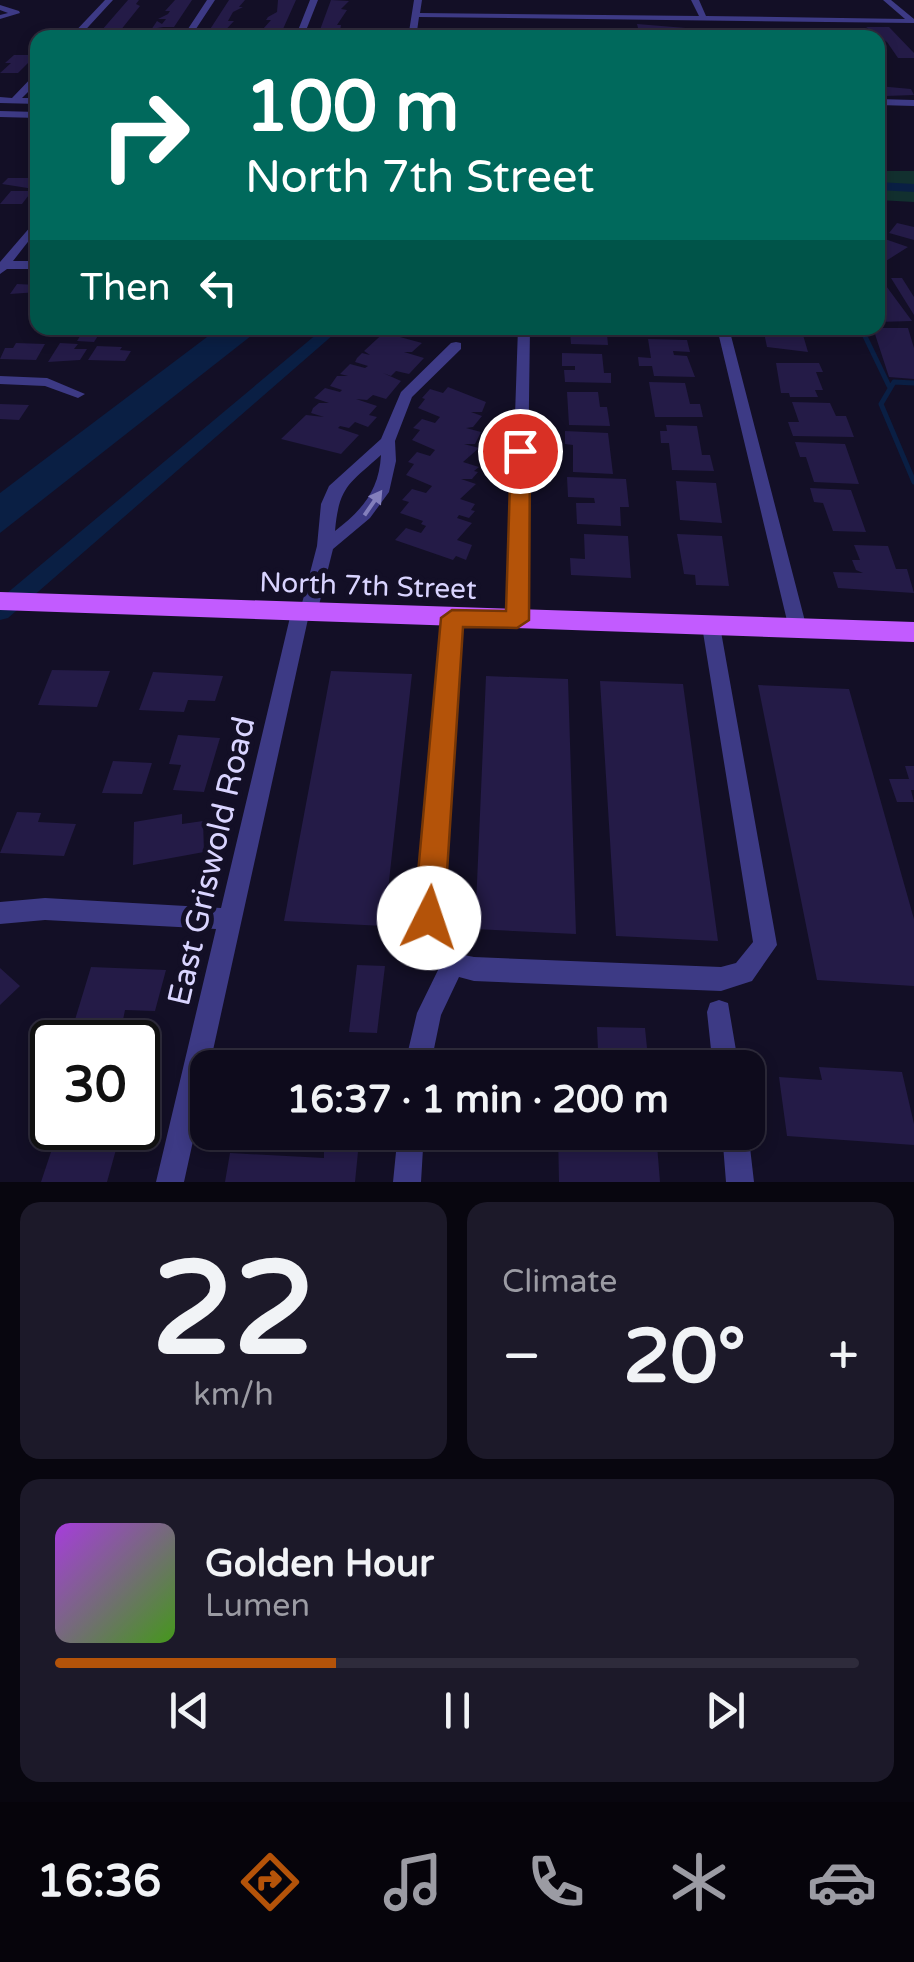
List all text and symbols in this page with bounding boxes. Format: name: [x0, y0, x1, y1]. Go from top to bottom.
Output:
text: 100 m: [245, 66, 459, 150]
icon: right: [80, 70, 210, 200]
text: North 7th Street: [245, 151, 595, 205]
icon: left: [191, 260, 246, 315]
text: Then: [80, 265, 171, 311]
pin: [478, 409, 563, 494]
icon: arrive: [493, 424, 548, 479]
one-way arrow: [363, 490, 383, 517]
street label: North 7th Street: [259, 565, 478, 607]
street label: East Griswold Road: [160, 713, 264, 1009]
position arrow: [377, 866, 481, 970]
speed limit sign: 30: [30, 1020, 160, 1150]
text: 16:37 · 1 min · 200 m: [286, 1077, 669, 1123]
text: 22: [152, 1233, 315, 1389]
text: Climate: [502, 1263, 617, 1301]
text: 20°: [623, 1312, 746, 1402]
text: −: [502, 1324, 541, 1390]
text: +: [828, 1324, 859, 1390]
text: km/h: [193, 1376, 274, 1414]
text: Golden Hour: [205, 1541, 434, 1587]
text: Lumen: [205, 1587, 310, 1625]
icon: previous: [162, 1683, 217, 1738]
icon: pause: [430, 1683, 485, 1738]
icon: next: [698, 1683, 753, 1738]
icon: directions: [235, 1847, 305, 1917]
icon: music: [378, 1847, 448, 1917]
icon: phone: [521, 1847, 591, 1917]
icon: climate: [664, 1847, 734, 1917]
icon: car: [807, 1847, 877, 1917]
text: 16:36: [37, 1855, 161, 1909]

